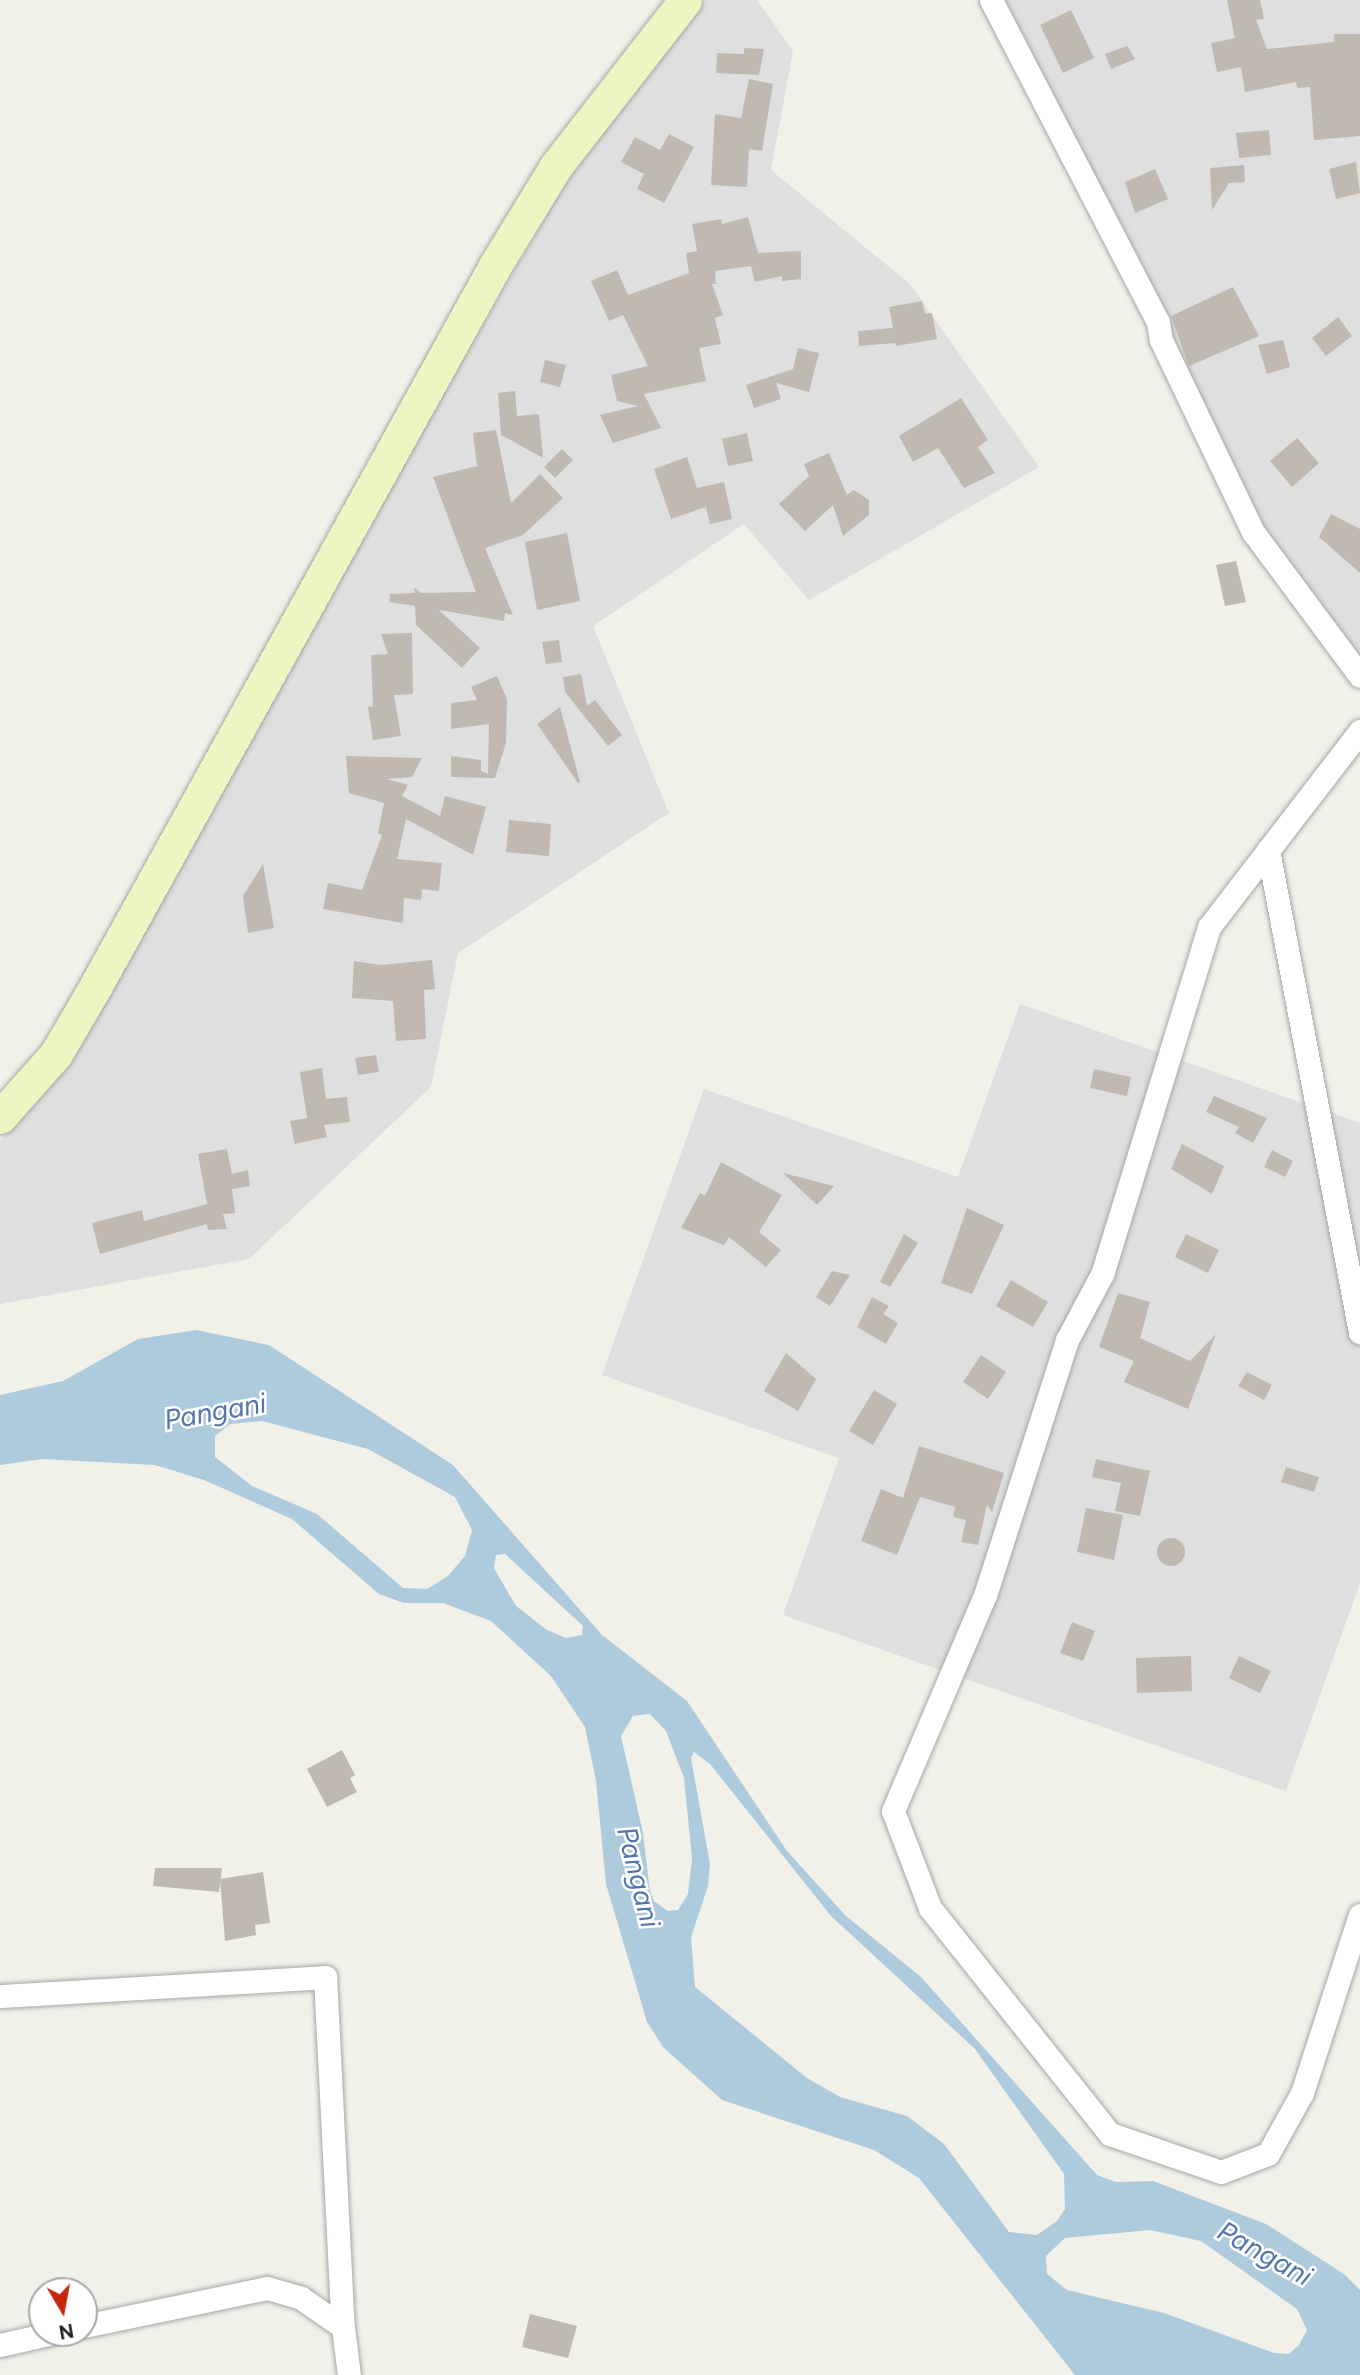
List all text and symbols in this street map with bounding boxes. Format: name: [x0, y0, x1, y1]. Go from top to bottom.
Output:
water label: Pangani: [161, 1386, 269, 1436]
water label: Pangani: [610, 1823, 668, 1931]
water label: Pangani: [1212, 2213, 1318, 2293]
north arrow: [28, 2277, 98, 2347]
text: N: [57, 2319, 76, 2344]

